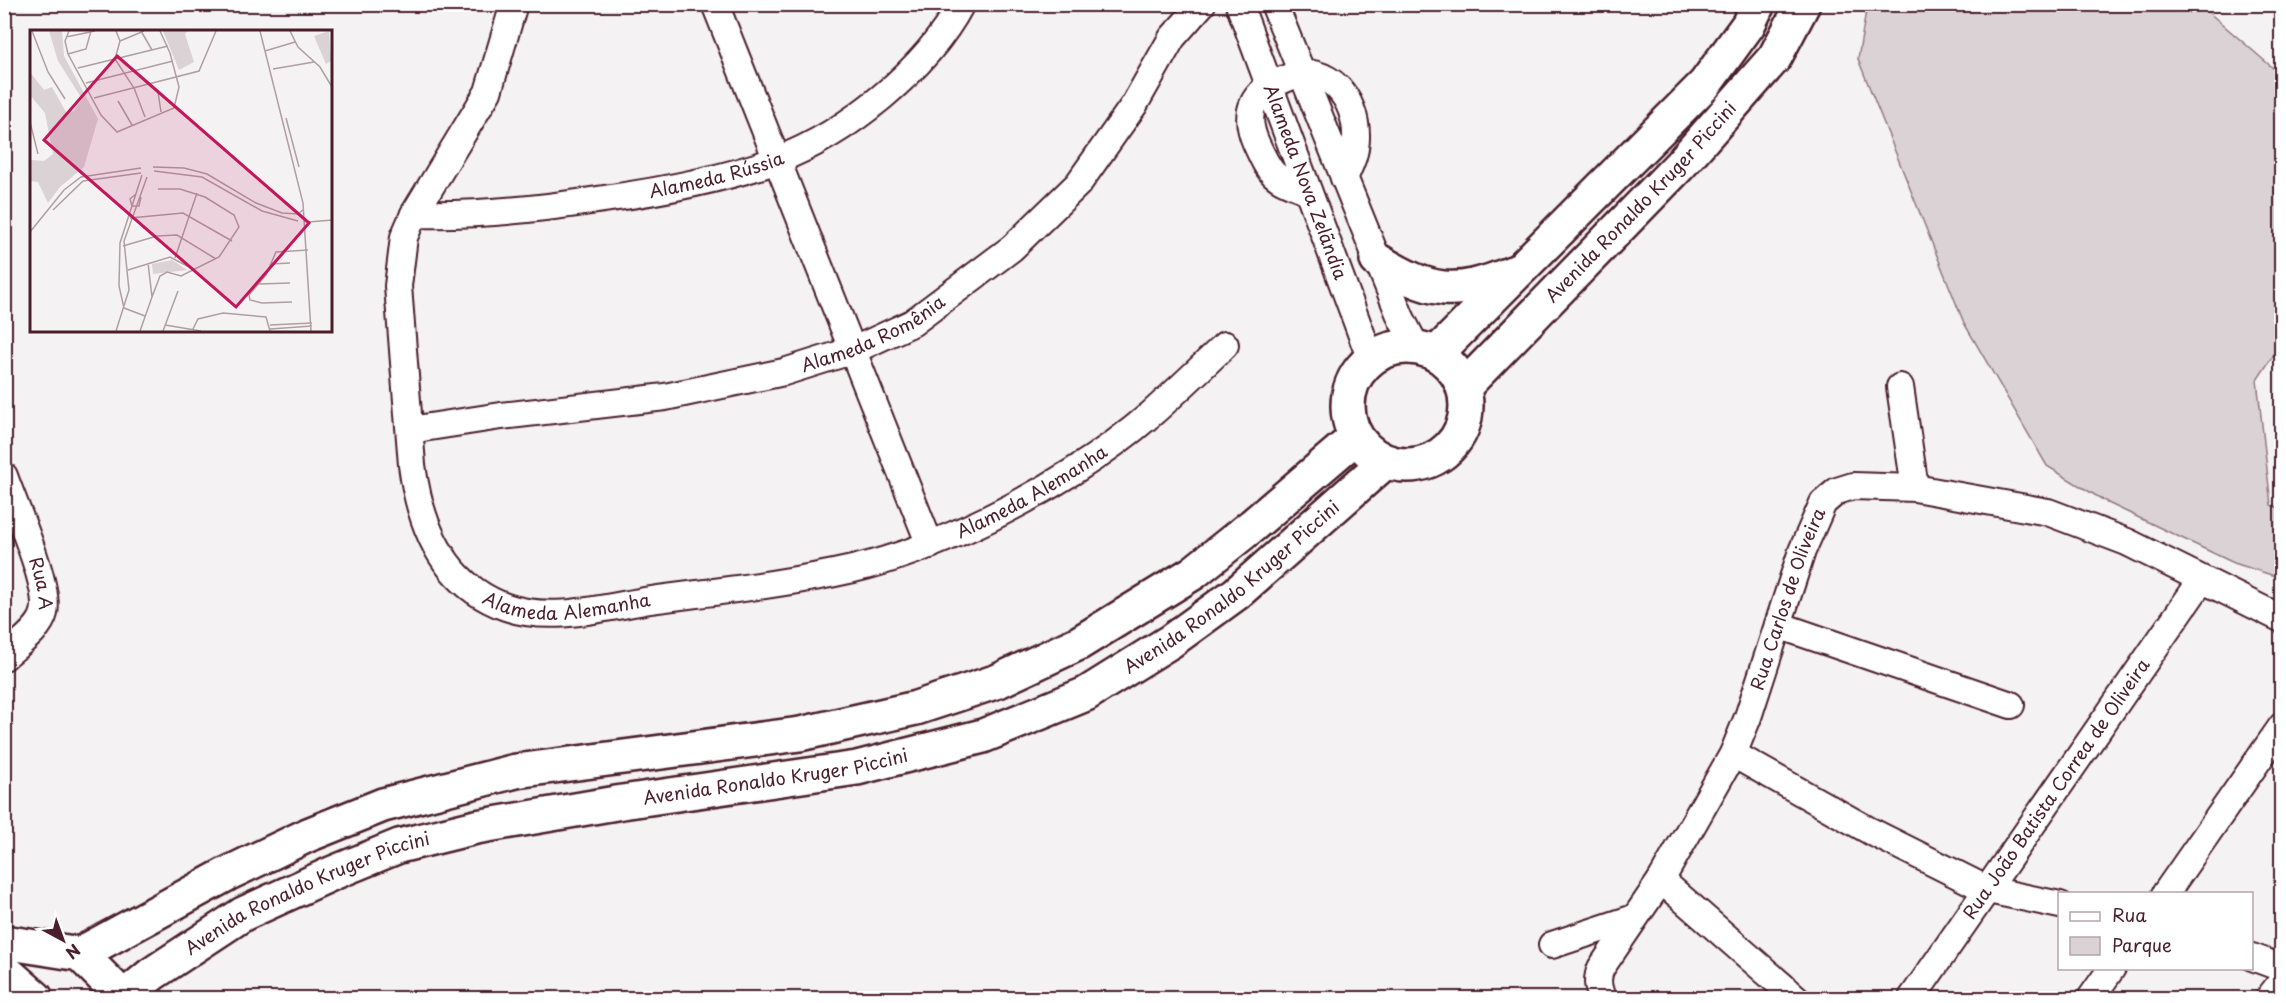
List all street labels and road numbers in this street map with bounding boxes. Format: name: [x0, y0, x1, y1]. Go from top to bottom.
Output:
street label: Alameda Nova Zelãndia: [1258, 80, 1355, 283]
street label: Avenida Ronaldo Kruger Piccini: [1538, 95, 1742, 308]
street label: Alameda Rússia: [647, 143, 788, 204]
street label: Alameda Romênia: [797, 287, 951, 378]
street label: Alameda Alemanha: [951, 437, 1113, 544]
street label: Avenida Ronaldo Kruger Piccini: [1118, 493, 1345, 679]
street label: Rua Carlos de Oliveira: [1743, 503, 1832, 693]
street label: Rua A: [23, 553, 60, 611]
street label: Alameda Alemanha: [478, 584, 653, 626]
street label: Rua João Batista Correa de Oliveira: [1958, 655, 2156, 925]
street label: Avenida Ronaldo Kruger Piccini: [641, 741, 911, 811]
street label: Avenida Ronaldo Kruger Piccini: [179, 824, 432, 961]

